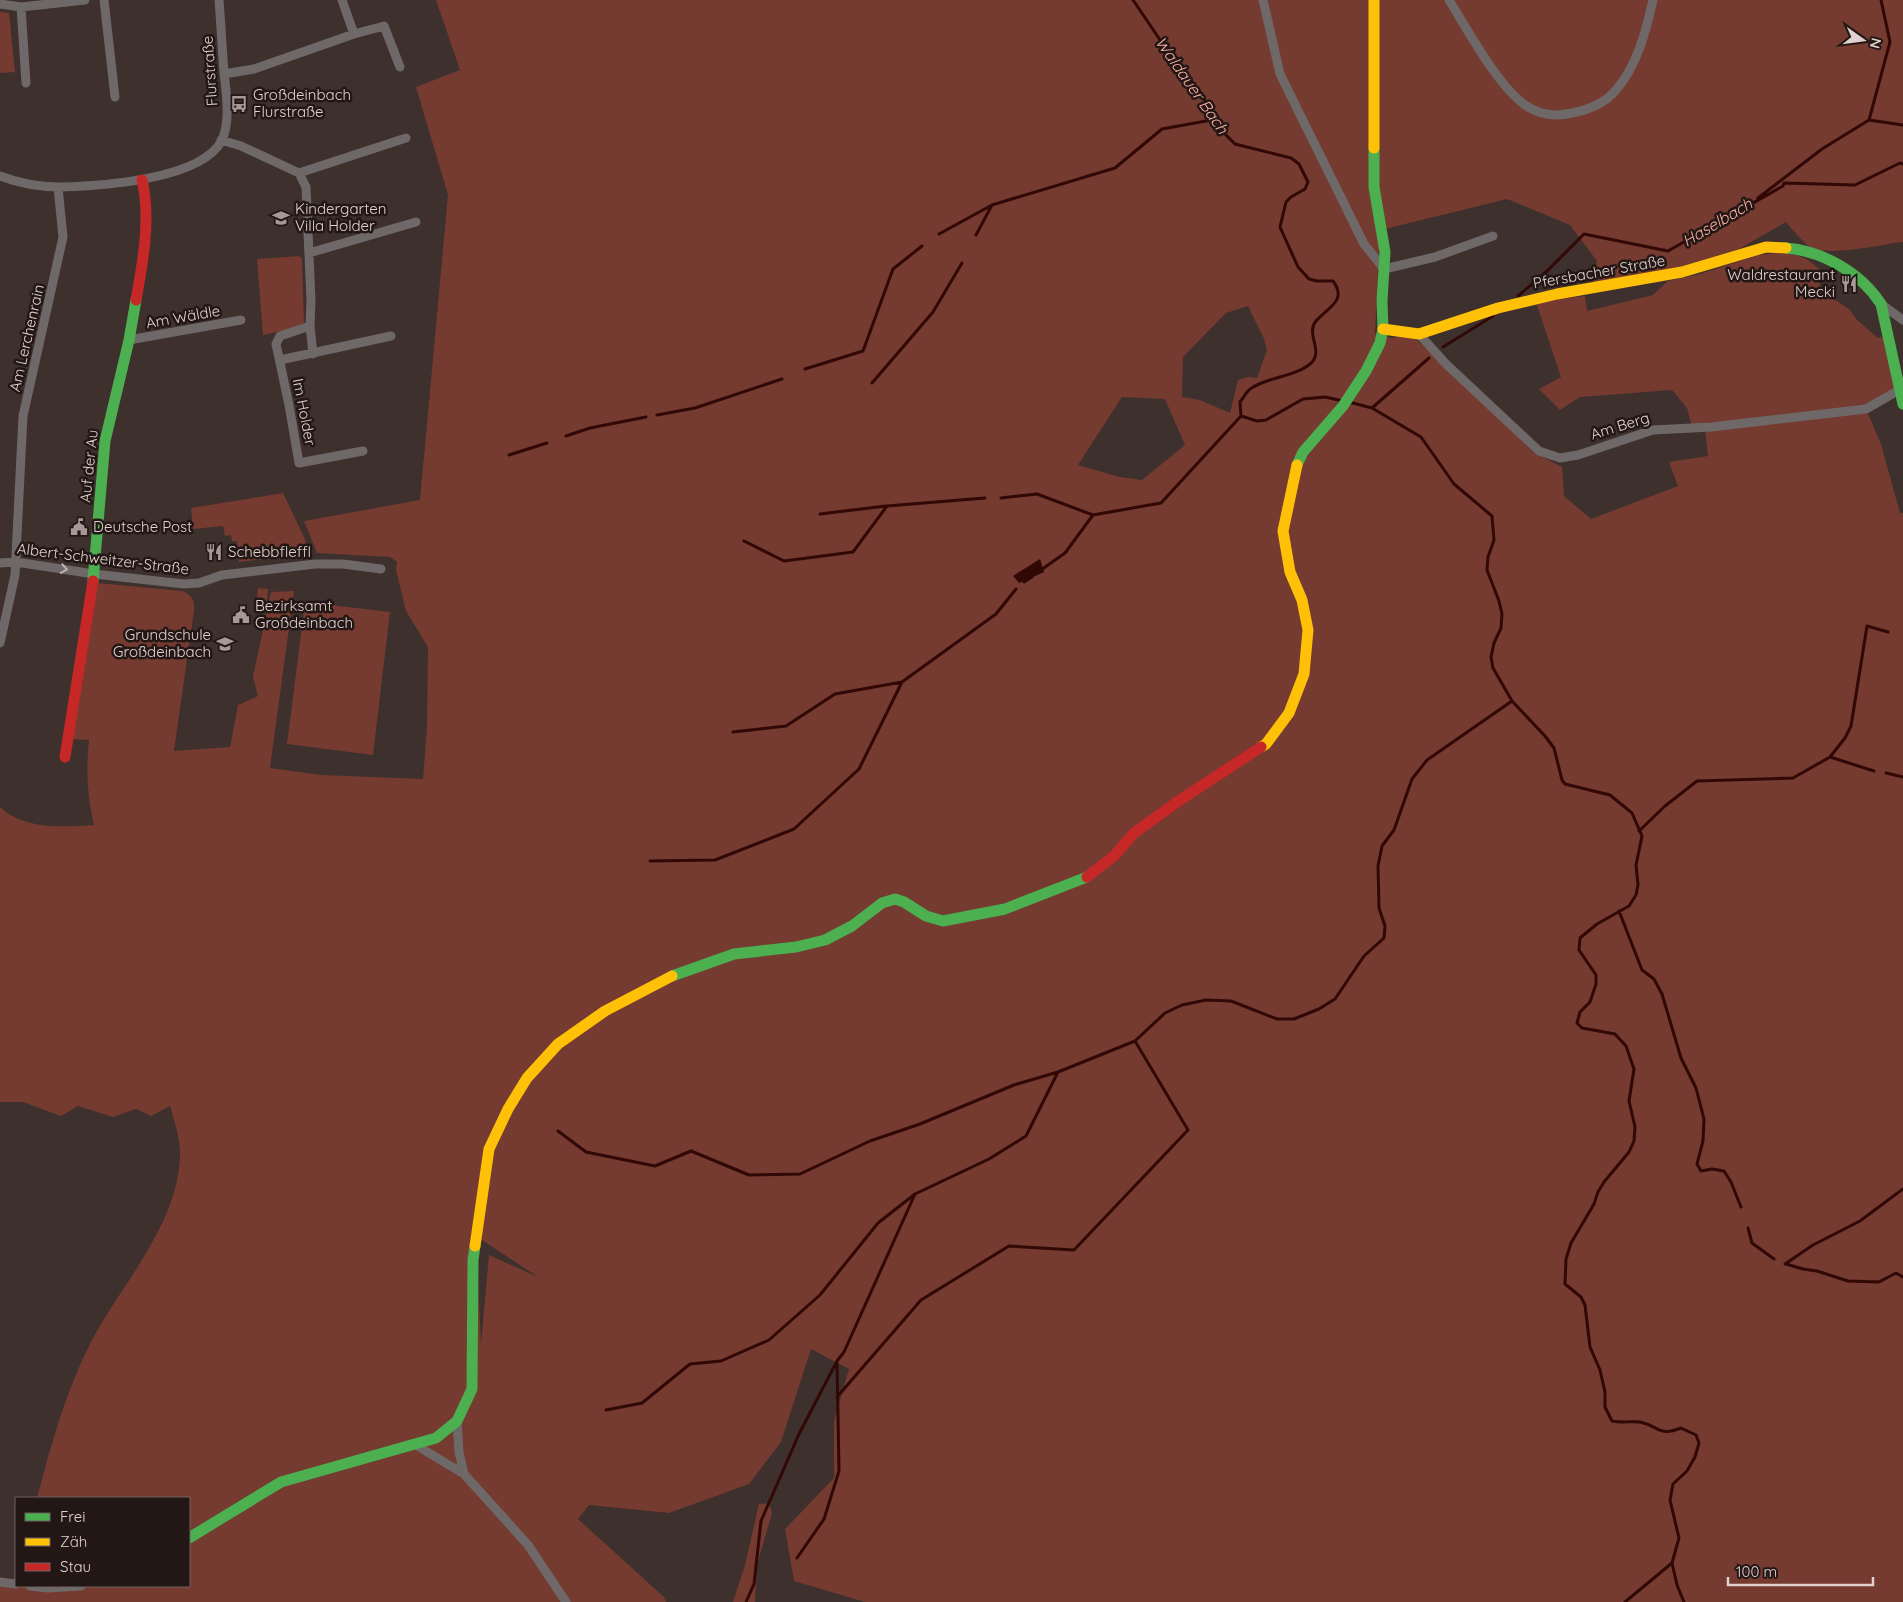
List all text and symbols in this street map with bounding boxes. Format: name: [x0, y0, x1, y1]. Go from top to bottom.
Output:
north arrow: [1838, 15, 1888, 65]
water label: Waldauer Bach: [1151, 33, 1233, 138]
street label: Flurstraße: [198, 35, 221, 107]
text: N: [1866, 36, 1886, 50]
place label: Großdeinbach Flurstraße: [253, 85, 351, 121]
bus stop icon: Großdeinbach Flurstraße: [229, 94, 249, 114]
water label: Haselbach: [1678, 193, 1756, 251]
place label: Kindergarten Villa Holder: [295, 199, 386, 235]
school or university icon: Kindergarten Villa Holder: [271, 208, 291, 228]
street label: Pfersbacher Straße: [1531, 251, 1666, 292]
place label: Waldrestaurant Mecki: [1727, 265, 1835, 301]
restaurant icon: Waldrestaurant Mecki: [1839, 274, 1859, 294]
street label: Am Lerchenrain: [5, 282, 48, 393]
street label: Am Wäldle: [144, 301, 222, 332]
street label: Im Holder: [289, 377, 320, 447]
street label: Am Berg: [1588, 408, 1652, 443]
street label: Auf der Au: [75, 429, 102, 503]
public building icon: Deutsche Post: [69, 517, 89, 537]
place label: Deutsche Post: [93, 517, 192, 536]
street label: Albert-Schweitzer-Straße: [16, 539, 190, 578]
restaurant icon: Schebbfleffl: [204, 542, 224, 562]
place label: Schebbfleffl: [228, 542, 311, 561]
one-way arrow: [60, 564, 69, 574]
place label: Bezirksamt Großdeinbach: [255, 596, 353, 632]
public building icon: Bezirksamt Großdeinbach: [231, 605, 251, 625]
place label: Grundschule Großdeinbach: [113, 625, 211, 661]
school or university icon: Grundschule Großdeinbach: [215, 634, 235, 654]
legend: [15, 1497, 190, 1587]
text: Frei: [60, 1507, 86, 1526]
text: Zäh: [60, 1532, 87, 1551]
scale bar: [1728, 1554, 1873, 1586]
text: Stau: [60, 1557, 91, 1576]
text: 100 m: [1736, 1562, 1777, 1581]

